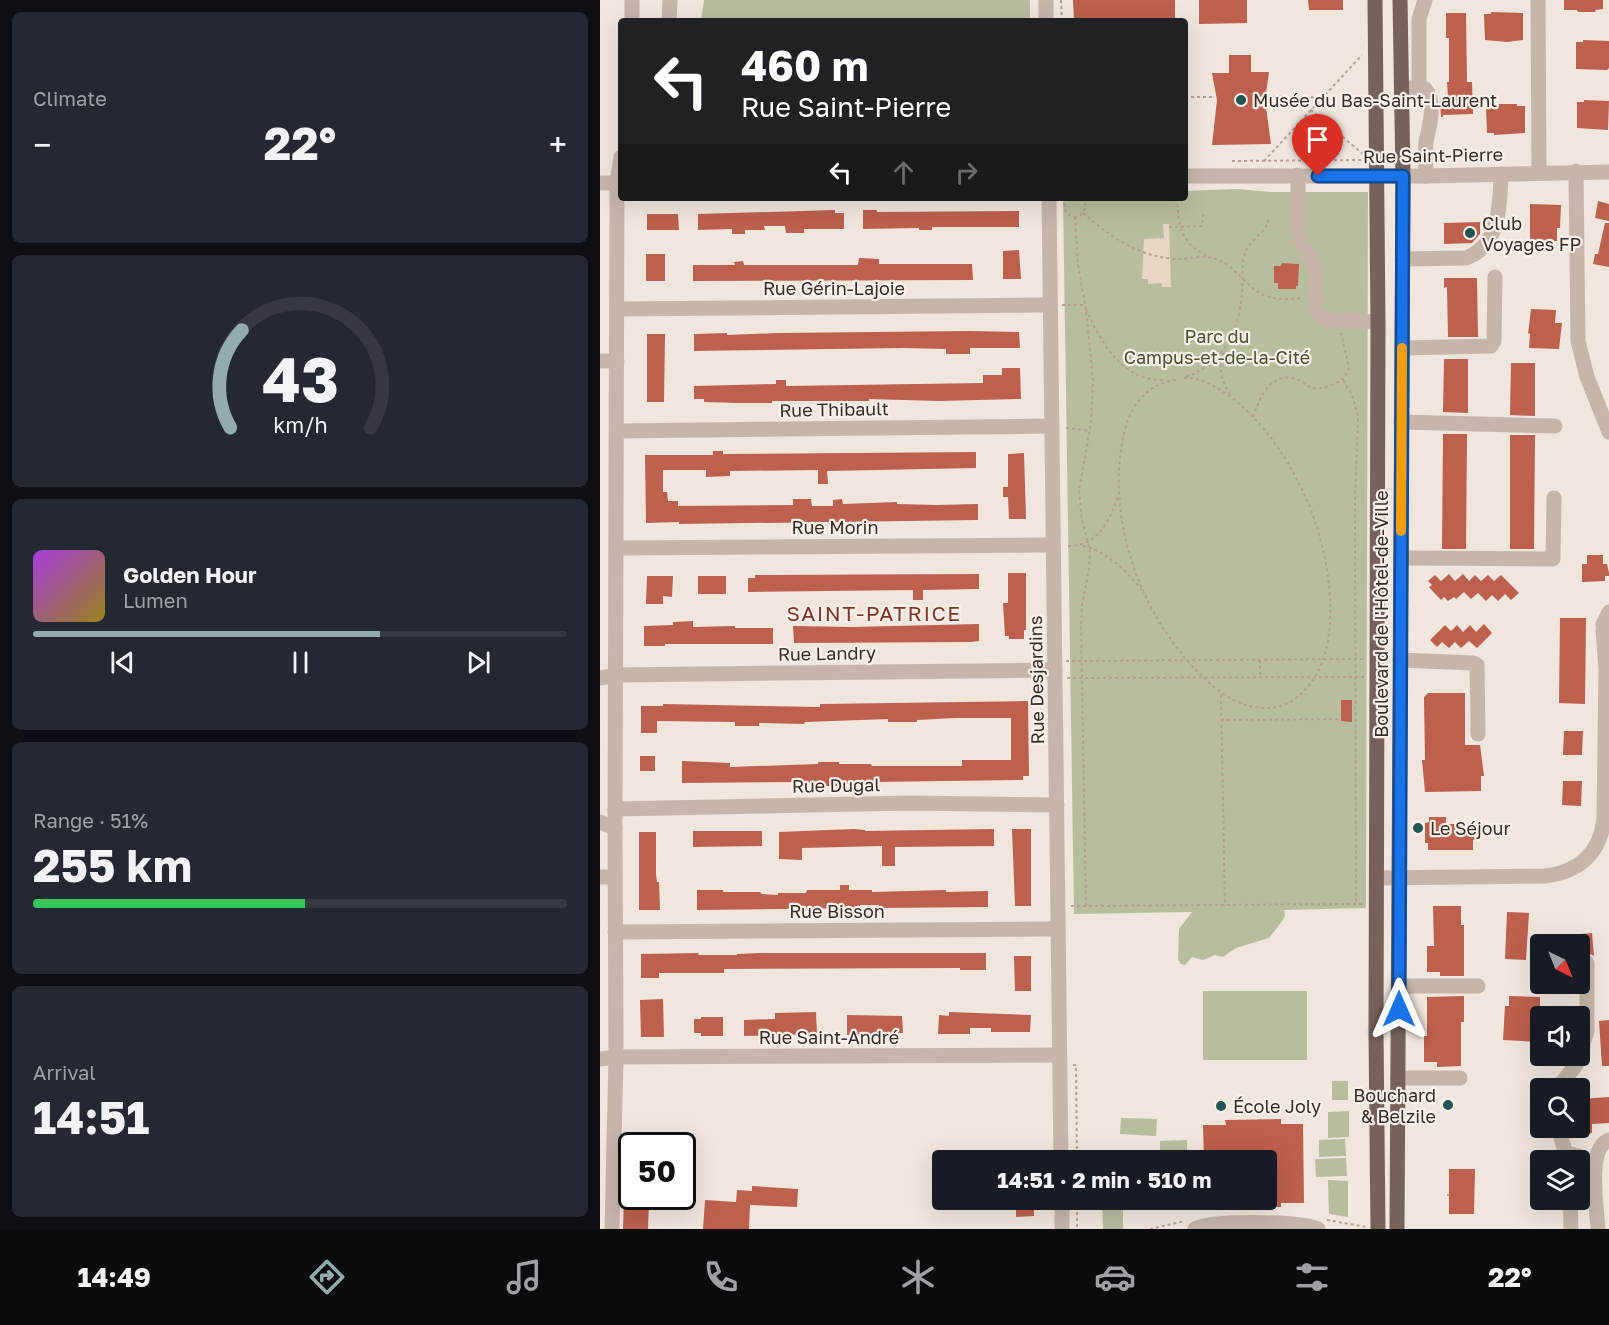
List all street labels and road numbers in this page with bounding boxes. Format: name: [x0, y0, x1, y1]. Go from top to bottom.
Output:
street label: Rue Saint-Pierre: [1363, 143, 1503, 167]
street label: Rue Gérin-Lajoie: [763, 277, 905, 299]
street label: Rue Thibault: [779, 397, 889, 421]
street label: Boulevard de l'Hôtel-de-Ville: [1370, 490, 1392, 738]
street label: Rue Morin: [792, 516, 878, 538]
street label: Rue Desjardins: [1024, 615, 1048, 745]
street label: Rue Landry: [778, 641, 876, 665]
street label: Rue Dugal: [792, 773, 881, 797]
street label: Rue Bisson: [789, 900, 885, 922]
street label: Rue Saint-André: [759, 1026, 899, 1048]

